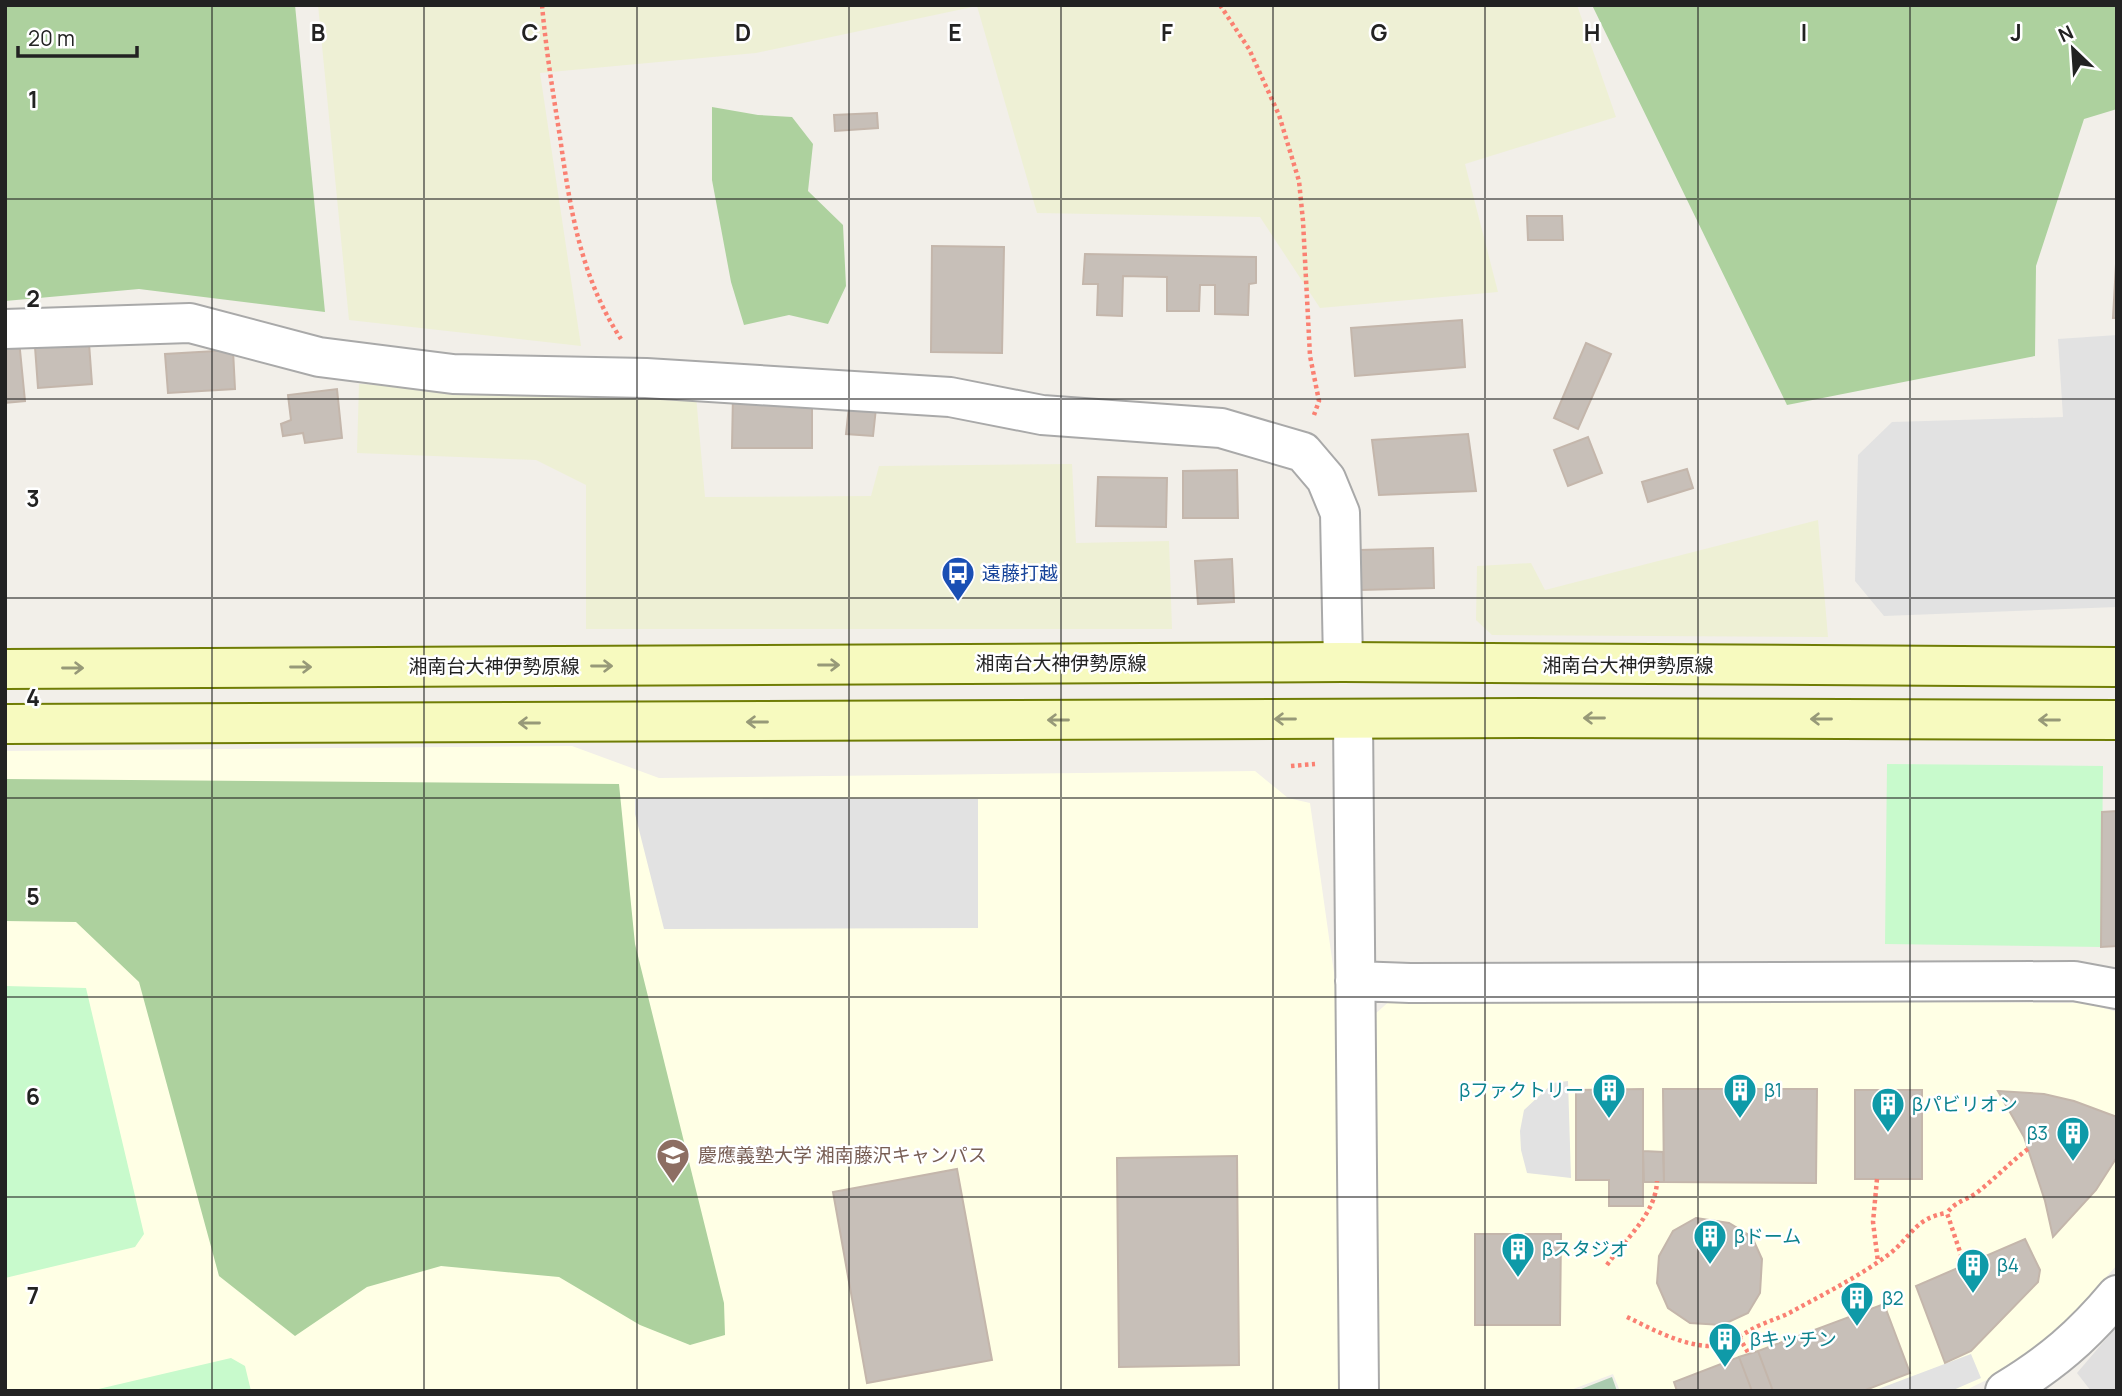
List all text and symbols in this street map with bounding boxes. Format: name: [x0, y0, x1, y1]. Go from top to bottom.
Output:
scale bar: [18, 14, 136, 58]
north arrow: [2038, 14, 2108, 84]
text: B: [311, 16, 325, 48]
text: C: [522, 16, 539, 48]
text: D: [735, 16, 751, 48]
text: E: [948, 16, 962, 48]
text: F: [1161, 16, 1173, 48]
text: G: [1371, 16, 1388, 48]
text: H: [1584, 16, 1600, 48]
text: I: [1801, 16, 1807, 48]
text: J: [2010, 16, 2022, 48]
text: N: [2054, 19, 2077, 48]
text: 20 m: [28, 24, 75, 52]
text: 1: [28, 83, 38, 115]
text: 2: [26, 282, 40, 314]
text: 3: [26, 482, 40, 514]
bus stop icon: 遠藤打越: [939, 554, 977, 603]
place label: 遠藤打越: [982, 560, 1058, 586]
street label: 湘南台大神伊勢原線: [975, 650, 1147, 676]
street label: 湘南台大神伊勢原線: [1542, 652, 1714, 678]
street label: 湘南台大神伊勢原線: [408, 653, 580, 679]
one-way arrow: [818, 658, 841, 672]
one-way arrow: [590, 659, 613, 673]
one-way arrow: [289, 660, 312, 674]
one-way arrow: [62, 661, 85, 675]
text: 4: [26, 681, 40, 713]
one-way arrow: [1582, 711, 1605, 725]
one-way arrow: [1810, 712, 1833, 726]
one-way arrow: [1274, 713, 1297, 726]
one-way arrow: [2037, 713, 2060, 727]
one-way arrow: [1046, 714, 1069, 727]
one-way arrow: [745, 715, 768, 729]
one-way arrow: [518, 716, 541, 730]
text: 5: [26, 880, 40, 912]
building icon: βファクトリー: [1590, 1071, 1628, 1120]
building icon: β1: [1721, 1071, 1759, 1120]
place label: βファクトリー: [1459, 1077, 1584, 1103]
place label: β1: [1764, 1077, 1782, 1103]
text: 6: [26, 1080, 40, 1112]
building icon: βパビリオン: [1869, 1085, 1907, 1134]
place label: βパビリオン: [1912, 1091, 2018, 1117]
building icon: β3: [2054, 1114, 2092, 1163]
place label: β3: [2027, 1120, 2048, 1146]
school or university icon: 慶應義塾大学 湘南藤沢キャンパス: [654, 1136, 692, 1185]
place label: 慶應義塾大学 湘南藤沢キャンパス: [698, 1142, 987, 1168]
building icon: βドーム: [1691, 1217, 1729, 1266]
place label: βドーム: [1734, 1223, 1801, 1249]
building icon: βスタジオ: [1499, 1230, 1537, 1279]
place label: βスタジオ: [1542, 1236, 1629, 1262]
building icon: β4: [1954, 1246, 1992, 1295]
place label: β4: [1997, 1252, 2019, 1278]
text: 7: [27, 1279, 39, 1311]
building icon: β2: [1838, 1279, 1876, 1328]
place label: β2: [1882, 1285, 1904, 1311]
building icon: βキッチン: [1706, 1320, 1744, 1369]
place label: βキッチン: [1750, 1326, 1837, 1352]

